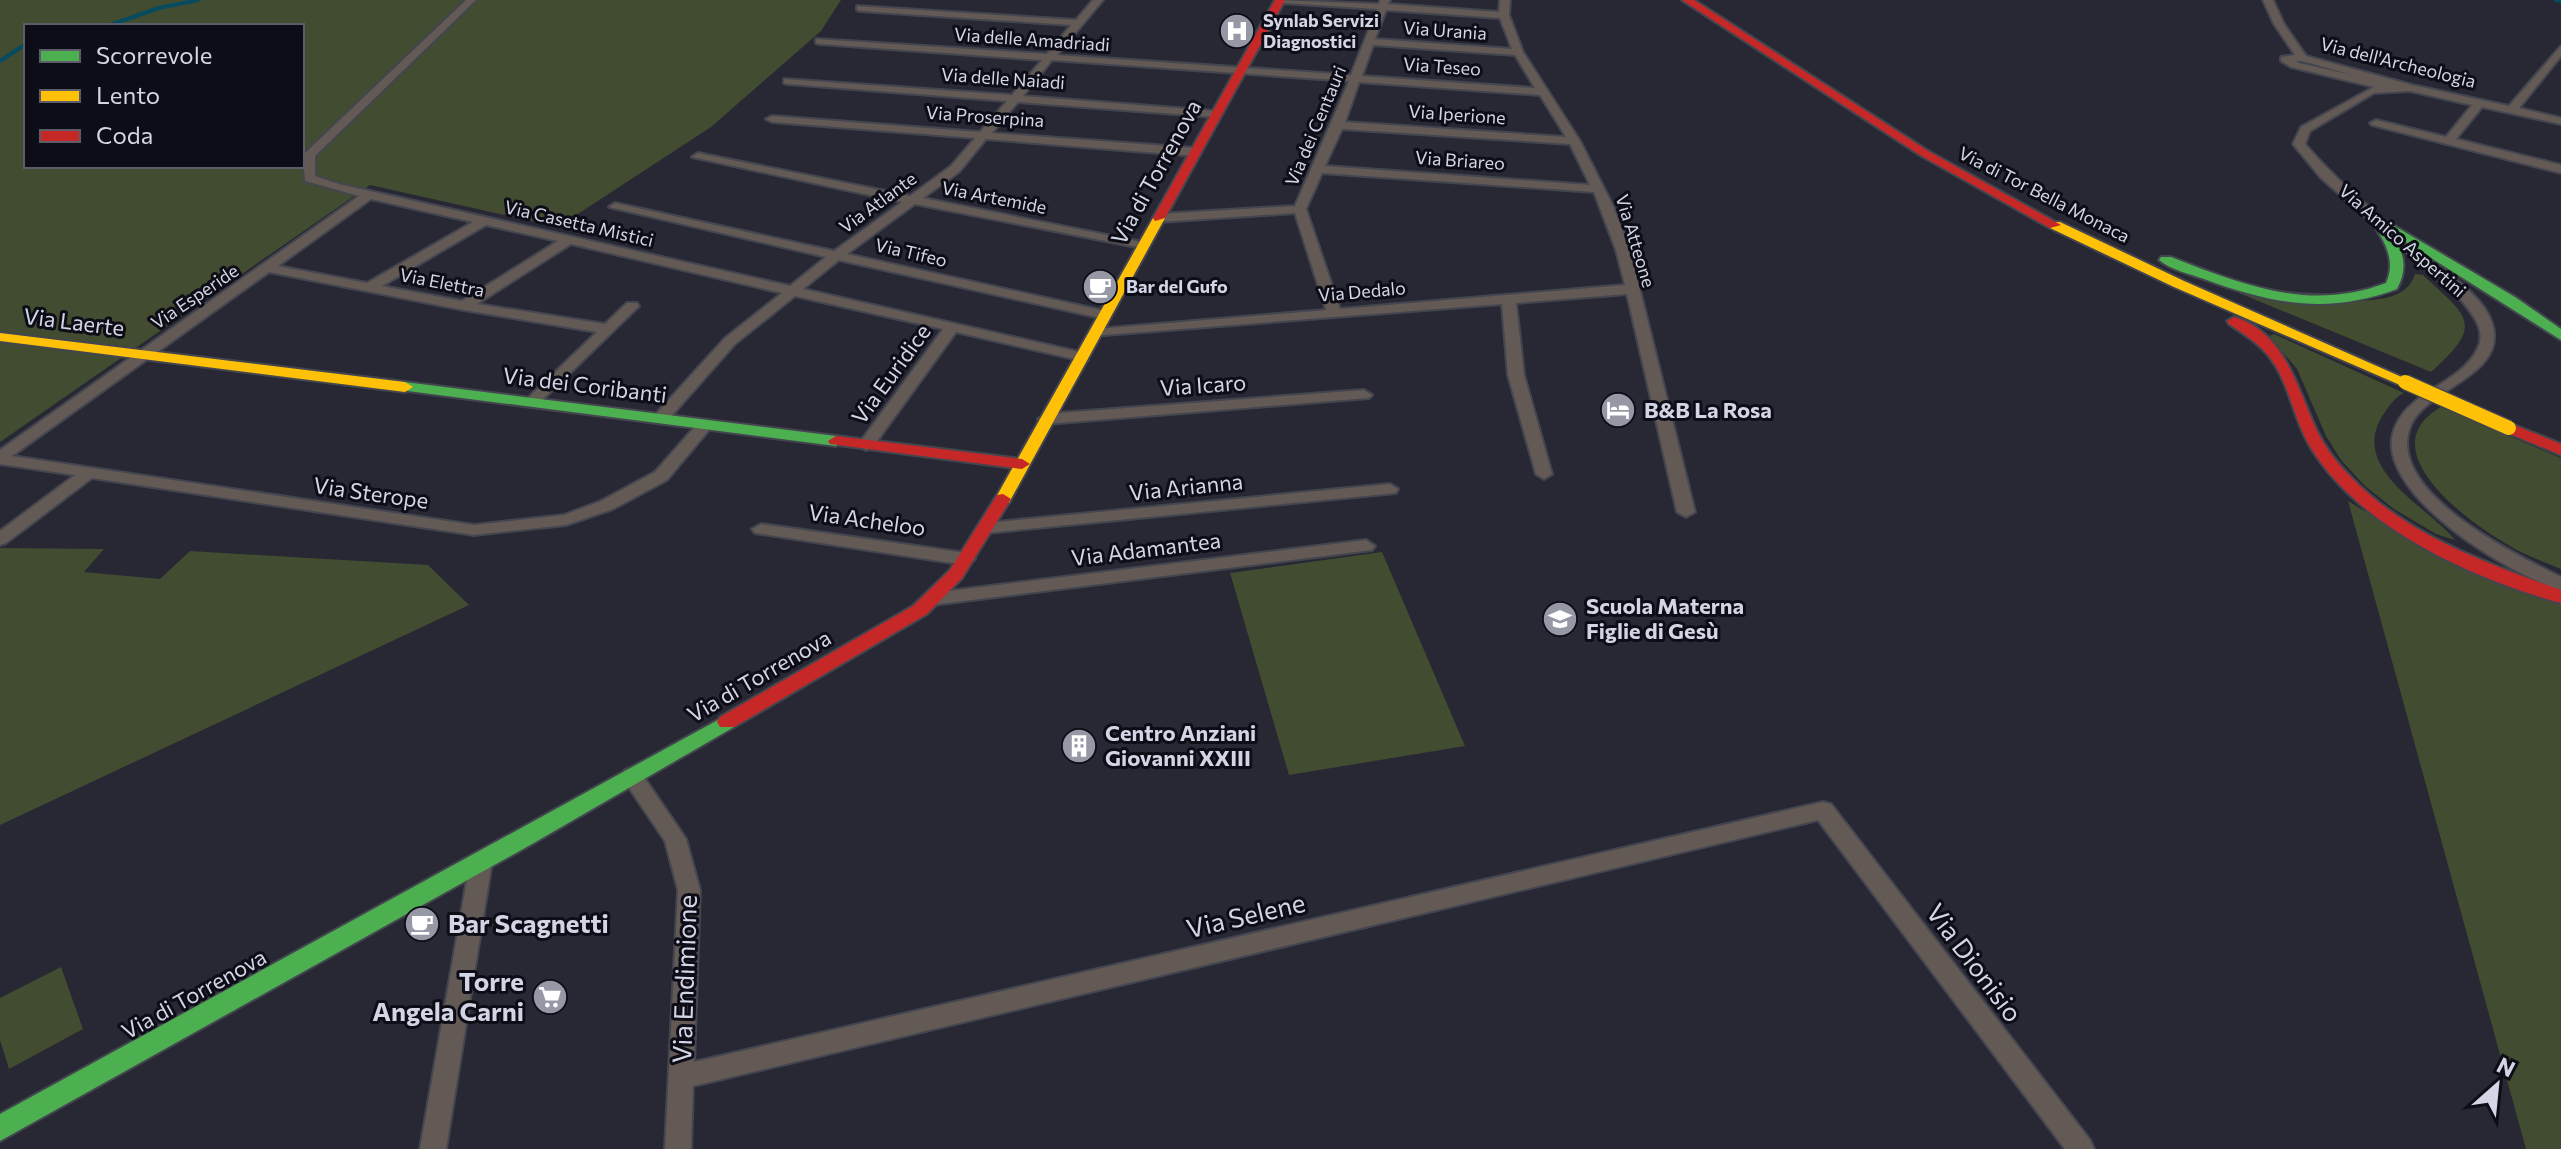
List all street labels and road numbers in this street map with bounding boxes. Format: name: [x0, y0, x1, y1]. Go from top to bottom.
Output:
street label: Via Urania: [1403, 16, 1488, 44]
street label: Via delle Amadriadi: [953, 23, 1111, 55]
street label: Via dell'Archeologia: [2318, 32, 2478, 92]
street label: Via Teseo: [1402, 52, 1482, 80]
street label: Via dei Centauri: [1280, 62, 1350, 189]
street label: Via delle Naiadi: [941, 63, 1066, 93]
street label: Via di Torrenova: [1105, 95, 1206, 249]
street label: Via Iperione: [1408, 100, 1506, 128]
street label: Via Proserpina: [925, 101, 1045, 131]
street label: Via di Tor Bella Monaca: [1955, 141, 2134, 247]
street label: Via Briareo: [1414, 146, 1506, 174]
street label: Via Atlante: [835, 167, 920, 238]
street label: Via Artemide: [940, 176, 1049, 218]
street label: Via Amico Aspertini: [2335, 179, 2470, 301]
street label: Via Atteone: [1611, 191, 1661, 290]
street label: Via Casetta Mistici: [503, 195, 656, 251]
street label: Via Tifeo: [873, 233, 949, 271]
street label: Via Esperide: [147, 259, 242, 333]
street label: Via Elettra: [398, 263, 486, 301]
street label: Via Dedalo: [1317, 276, 1407, 306]
street label: Via Laerte: [22, 302, 126, 341]
street label: Via Euridice: [845, 318, 936, 429]
street label: Via dei Coribanti: [501, 361, 669, 408]
street label: Via Icaro: [1159, 368, 1247, 401]
street label: Via Arianna: [1128, 467, 1244, 506]
street label: Via Sterope: [312, 471, 430, 514]
street label: Via Acheloo: [807, 498, 927, 541]
street label: Via Adamantea: [1070, 526, 1222, 571]
street label: Via di Torrenova: [682, 624, 835, 728]
street label: Via Selene: [1183, 886, 1308, 943]
street label: Via Endimione: [665, 894, 702, 1064]
street label: Via Dionisio: [1921, 897, 2030, 1027]
street label: Via di Torrenova: [117, 943, 271, 1044]

